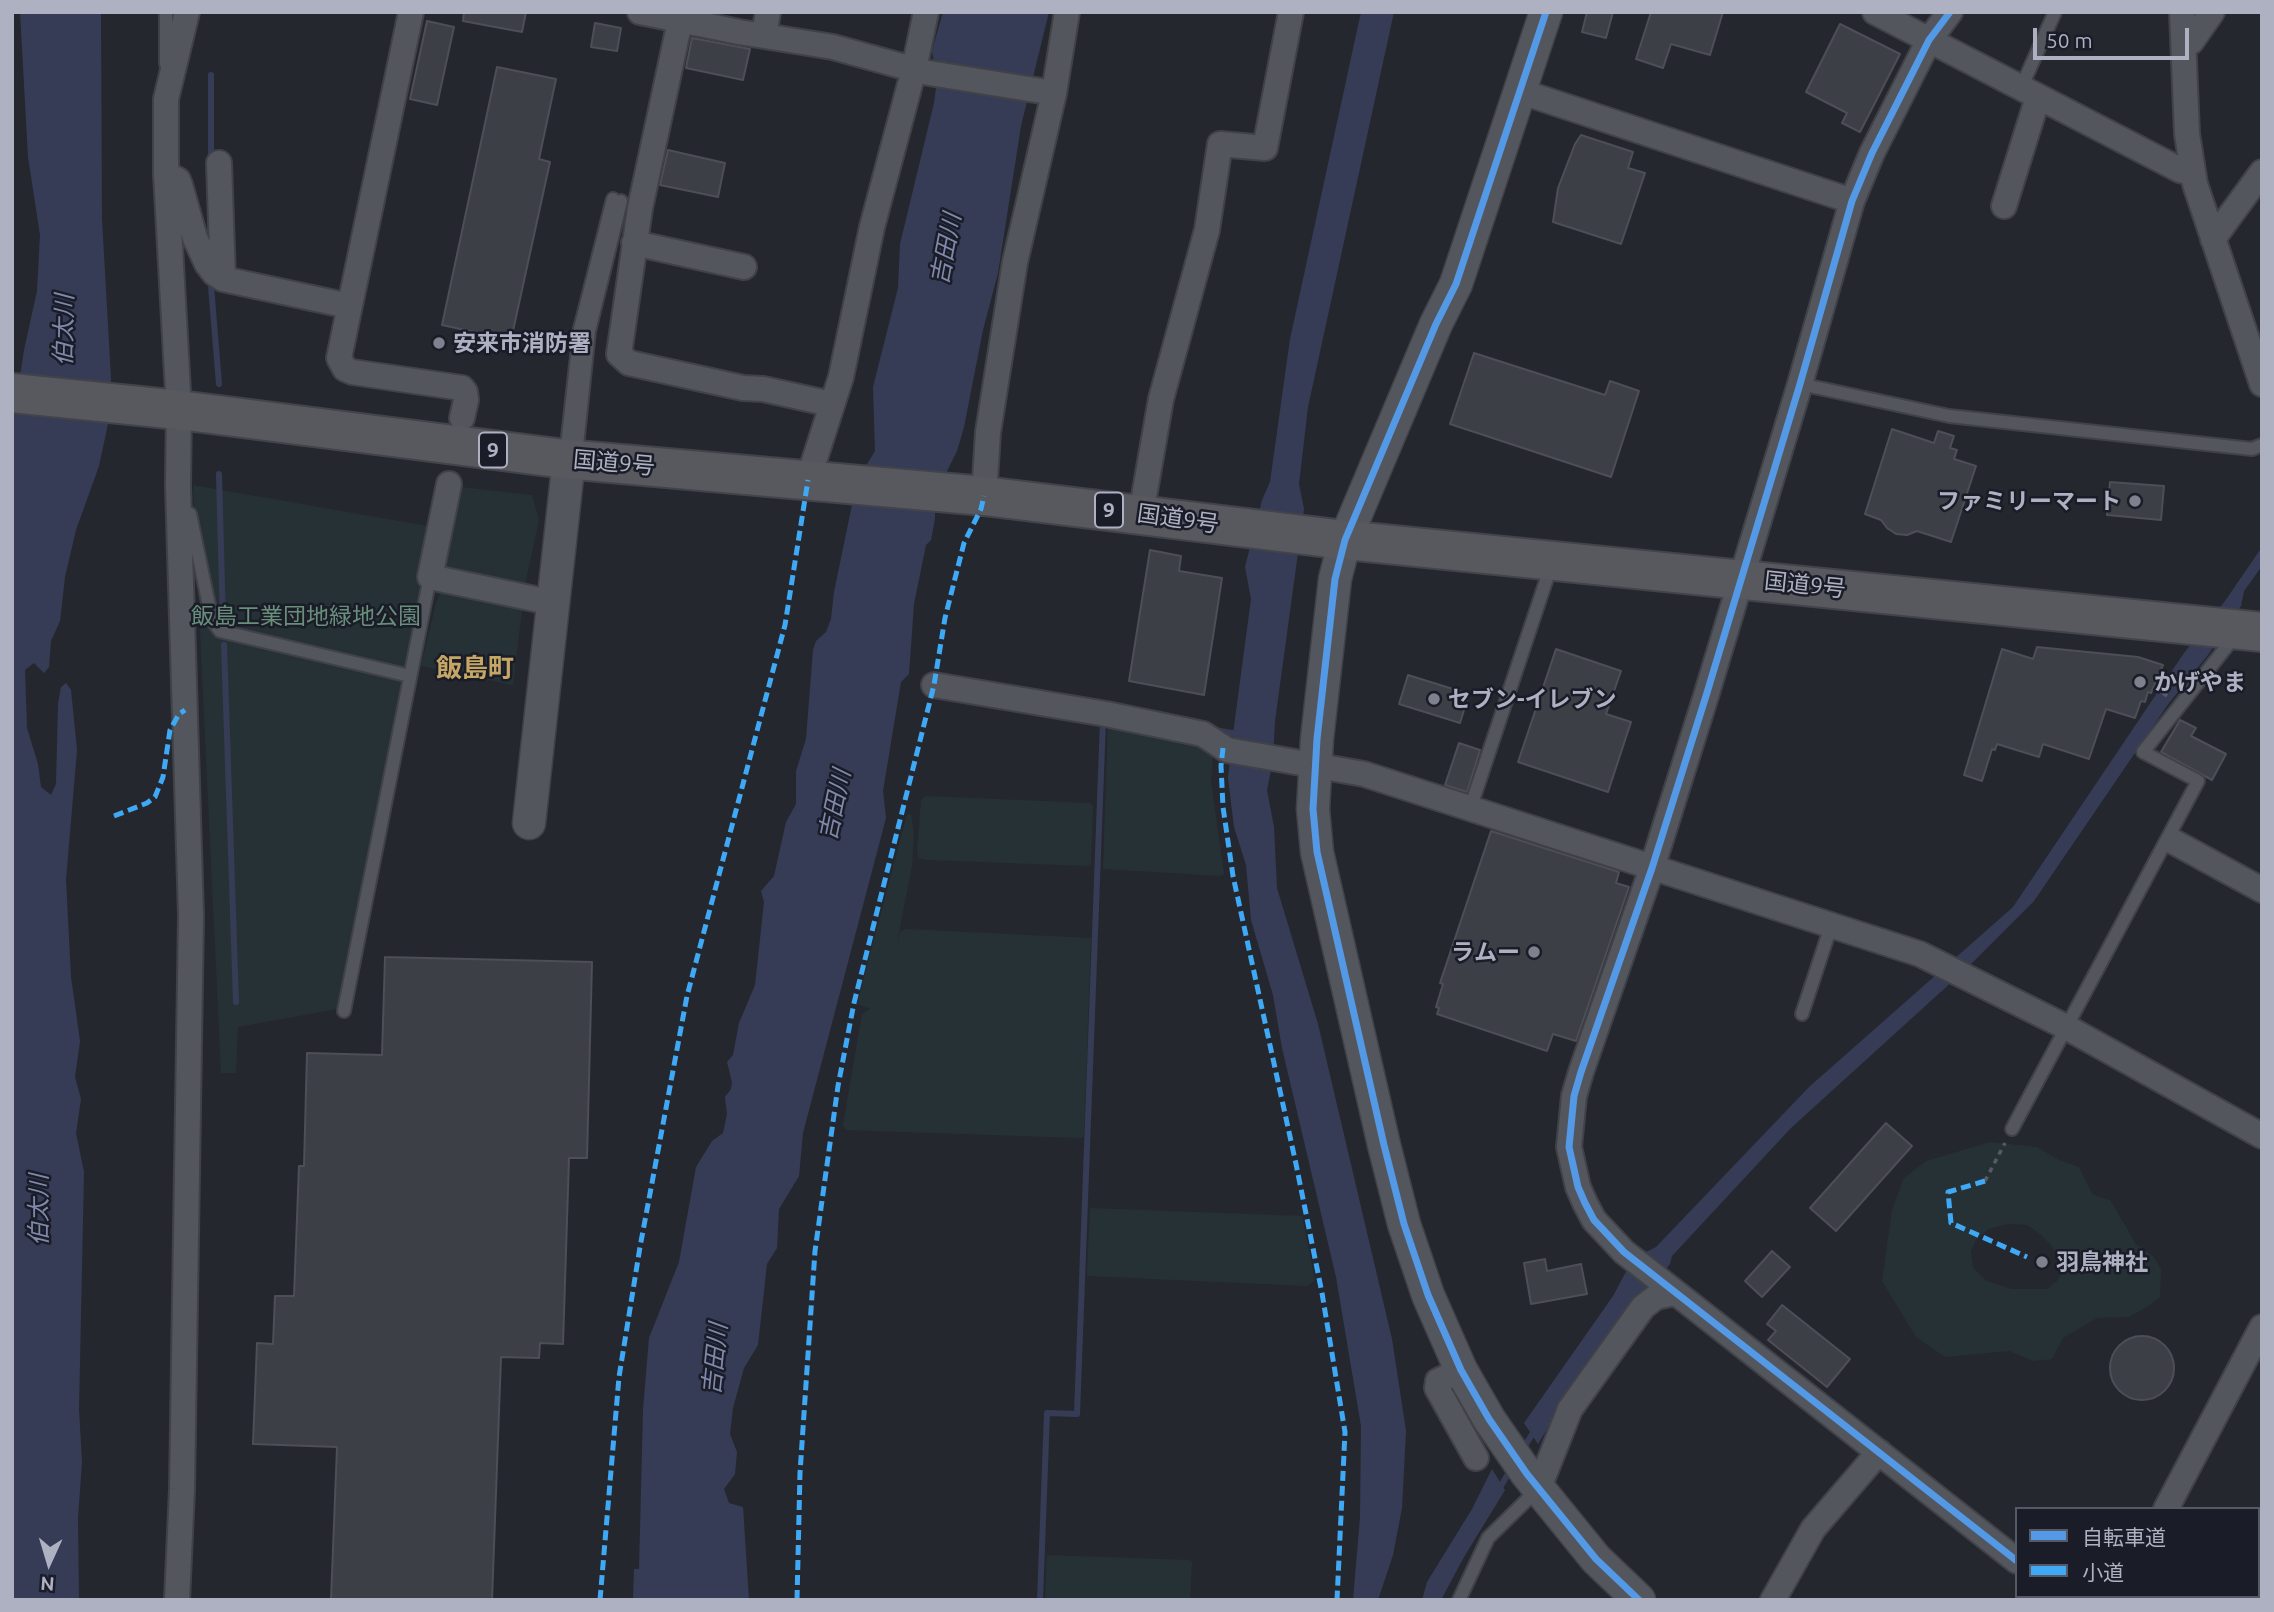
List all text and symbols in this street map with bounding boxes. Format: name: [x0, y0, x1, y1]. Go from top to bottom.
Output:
scale bar: [2036, 14, 2192, 58]
text: 50 m: [2046, 28, 2093, 52]
water label: 吉田川: [925, 211, 967, 287]
water label: 伯太川: [49, 294, 79, 366]
place label: 安来市消防署: [453, 329, 591, 357]
marker: 安来市消防署: [431, 335, 447, 351]
road number: 9: [479, 433, 507, 468]
street label: 国道9号: [572, 446, 656, 480]
place label: ファミリーマート: [1937, 487, 2121, 515]
road number: 9: [1095, 492, 1123, 528]
marker: ファミリーマート: [2127, 493, 2143, 509]
street label: 国道9号: [1135, 500, 1221, 538]
street label: 国道9号: [1763, 567, 1847, 603]
park label: 飯島工業団地緑地公園: [191, 602, 421, 630]
district label: 飯島町: [436, 652, 514, 684]
place label: かげやま: [2154, 668, 2246, 696]
marker: かげやま: [2132, 674, 2148, 690]
place label: セブン-イレブン: [1448, 685, 1617, 713]
marker: セブン-イレブン: [1426, 691, 1442, 707]
water label: 吉田川: [813, 767, 857, 843]
place label: ラムー: [1451, 938, 1520, 966]
marker: ラムー: [1526, 944, 1542, 960]
water label: 伯太川: [25, 1174, 53, 1246]
place label: 羽鳥神社: [2056, 1248, 2148, 1276]
marker: 羽鳥神社: [2034, 1254, 2050, 1270]
water label: 吉田川: [697, 1322, 733, 1396]
legend: [2015, 1507, 2260, 1598]
text: 自転車道: [2082, 1525, 2166, 1549]
north arrow: [14, 1528, 84, 1598]
text: 小道: [2082, 1560, 2124, 1584]
text: N: [40, 1572, 55, 1595]

